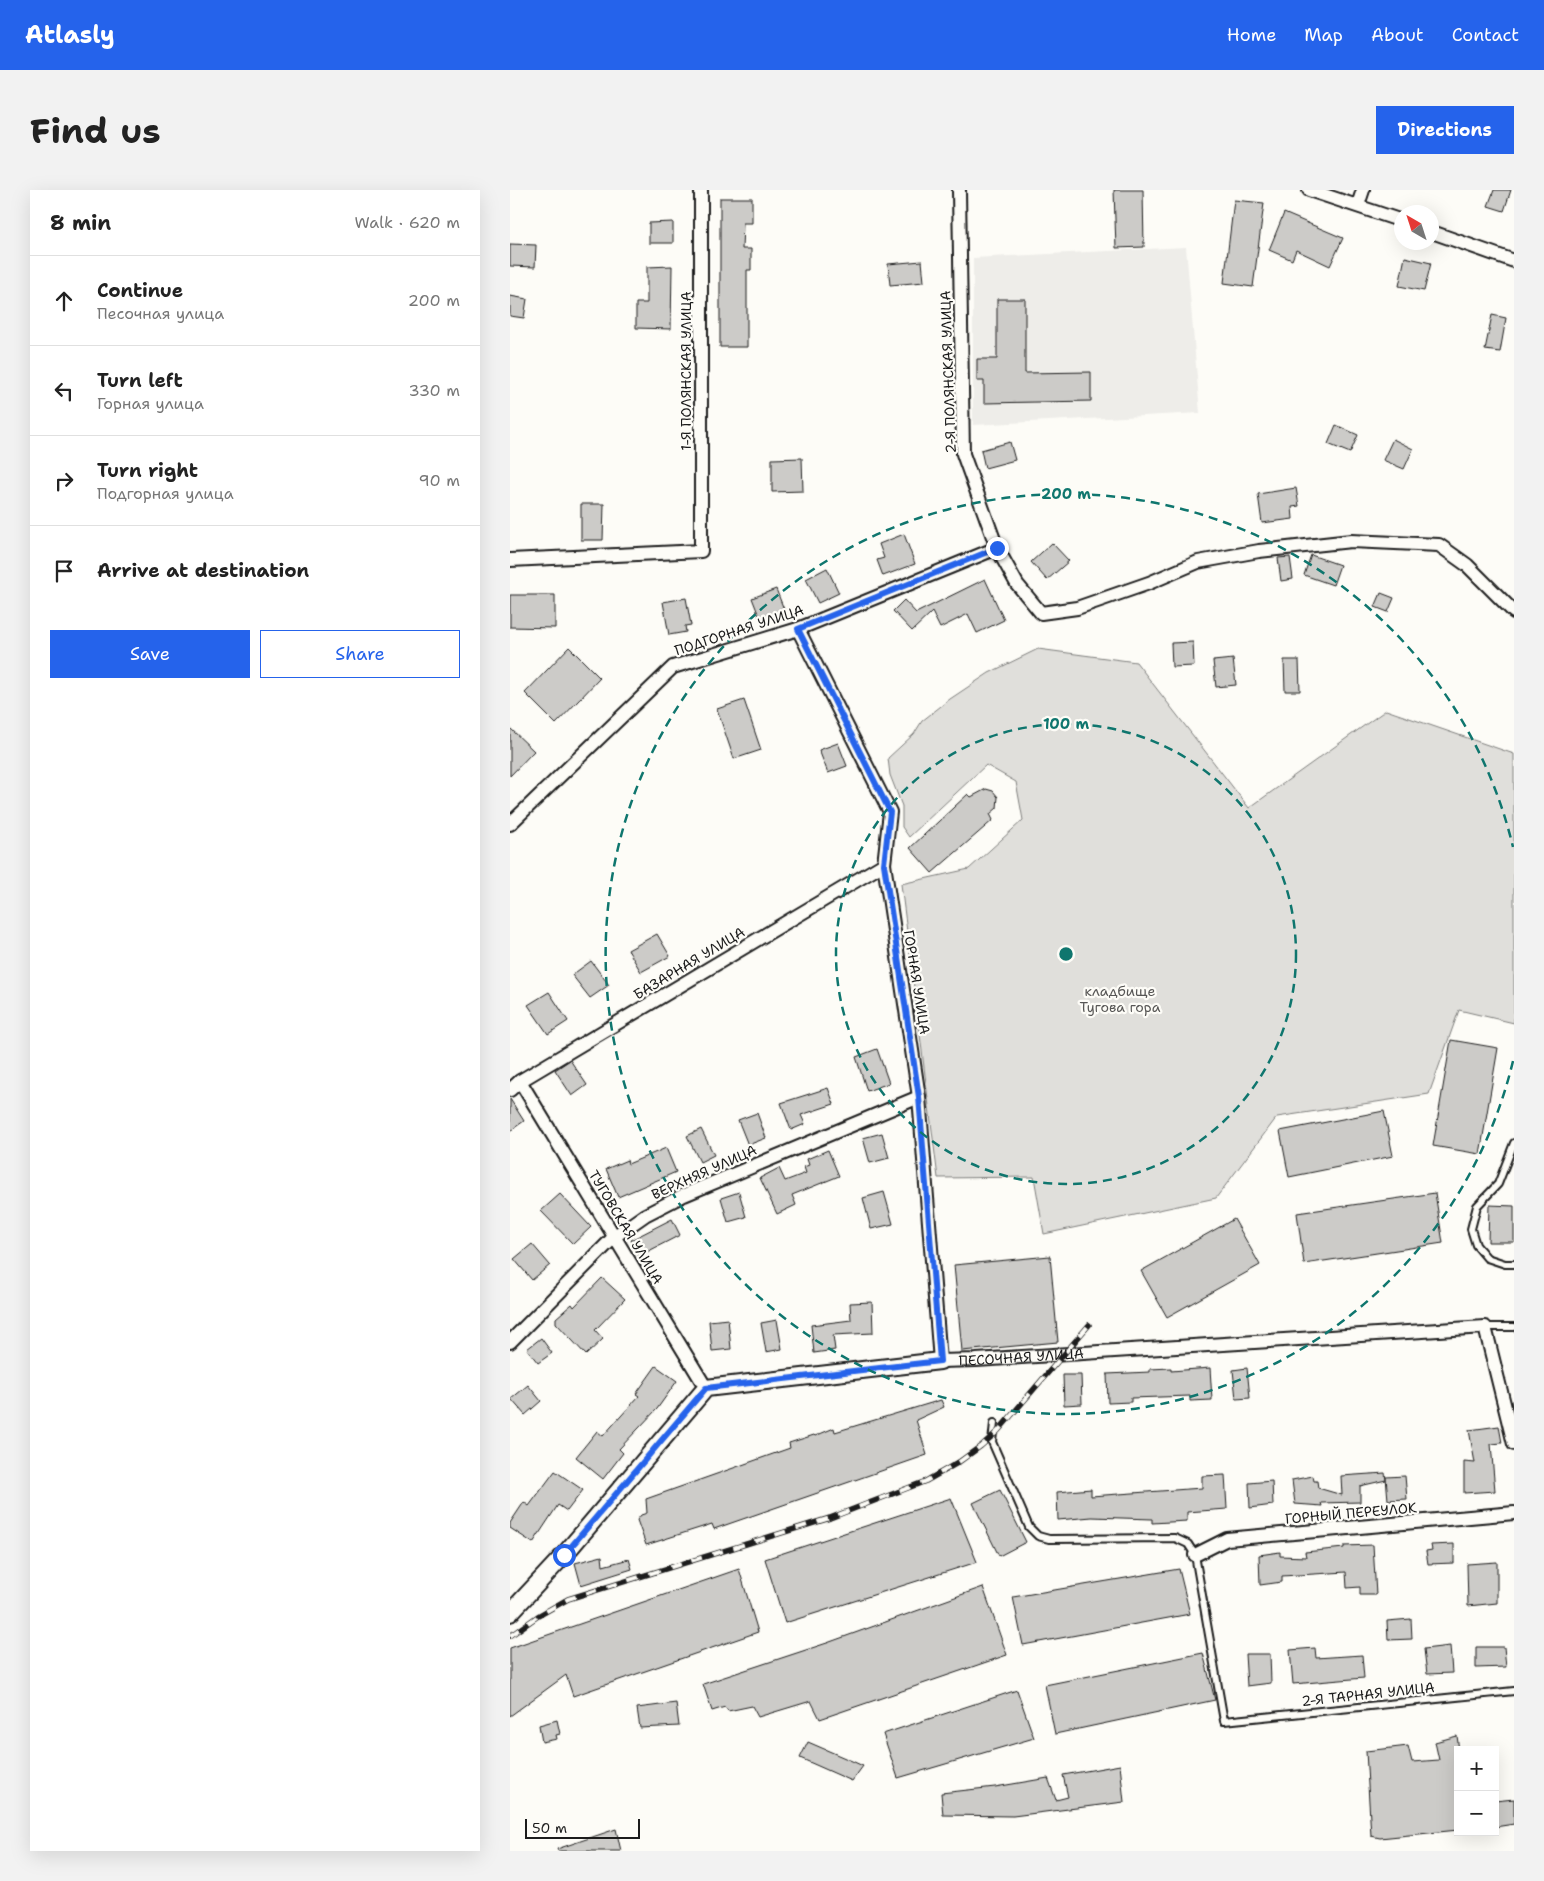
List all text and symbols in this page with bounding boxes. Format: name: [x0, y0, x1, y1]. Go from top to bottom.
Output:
text: Atlasly: [25, 19, 115, 51]
text: Home: [1227, 23, 1276, 47]
text: Map: [1304, 23, 1343, 47]
text: About: [1371, 23, 1424, 47]
text: Contact: [1452, 23, 1519, 47]
button: Directions: [1376, 106, 1514, 154]
text: Find us: [30, 107, 161, 154]
north arrow: [1394, 205, 1439, 250]
text: 8 min: [50, 209, 111, 237]
text: Walk · 620 m: [355, 212, 460, 233]
text: Continue: [97, 278, 183, 303]
icon: ahead: [50, 287, 78, 315]
text: 200 m: [408, 290, 460, 311]
street label: 2-Я ПОЛЯНСКАЯ УЛИЦА: [936, 290, 960, 454]
street label: 1-Я ПОЛЯНСКАЯ УЛИЦА: [677, 291, 695, 451]
text: Песочная улица: [97, 303, 224, 324]
text: Turn left: [97, 368, 183, 393]
icon: left: [50, 377, 78, 405]
text: 330 m: [408, 380, 460, 401]
text: Горная улица: [97, 393, 204, 414]
text: Turn right: [97, 458, 198, 483]
icon: right: [50, 467, 78, 495]
text: 90 m: [419, 470, 460, 491]
text: Подгорная улица: [97, 483, 234, 504]
text: 200 m: [1041, 484, 1091, 504]
route end: [986, 537, 1009, 560]
icon: arrive: [50, 557, 78, 585]
text: Arrive at destination: [97, 558, 309, 583]
street label: ПОДГОРНАЯ УЛИЦА: [672, 601, 806, 659]
button: Save: [50, 630, 250, 678]
button: Share: [260, 630, 460, 678]
text: 100 m: [1043, 714, 1089, 734]
street label: БАЗАРНАЯ УЛИЦА: [630, 923, 748, 1003]
street label: ГОРНАЯ УЛИЦА: [900, 928, 934, 1036]
centre of rings: [1057, 945, 1075, 963]
park label: кладбище Тугова гора: [1080, 982, 1161, 1016]
street label: ВЕРХНЯЯ УЛИЦА: [648, 1141, 760, 1203]
street label: ТУГОВСКАЯ УЛИЦА: [585, 1167, 667, 1287]
street label: ПЕСОЧНАЯ УЛИЦА: [958, 1344, 1085, 1369]
street label: ГОРНЫЙ ПЕРЕУЛОК: [1284, 1498, 1418, 1528]
route start: [553, 1544, 576, 1567]
street label: 2-Я ТАРНАЯ УЛИЦА: [1300, 1678, 1436, 1710]
map controls: [1454, 1746, 1499, 1836]
button: +: [1454, 1746, 1499, 1791]
button: −: [1454, 1791, 1499, 1836]
scale bar: [525, 1816, 640, 1839]
text: 50 m: [532, 1819, 567, 1837]

